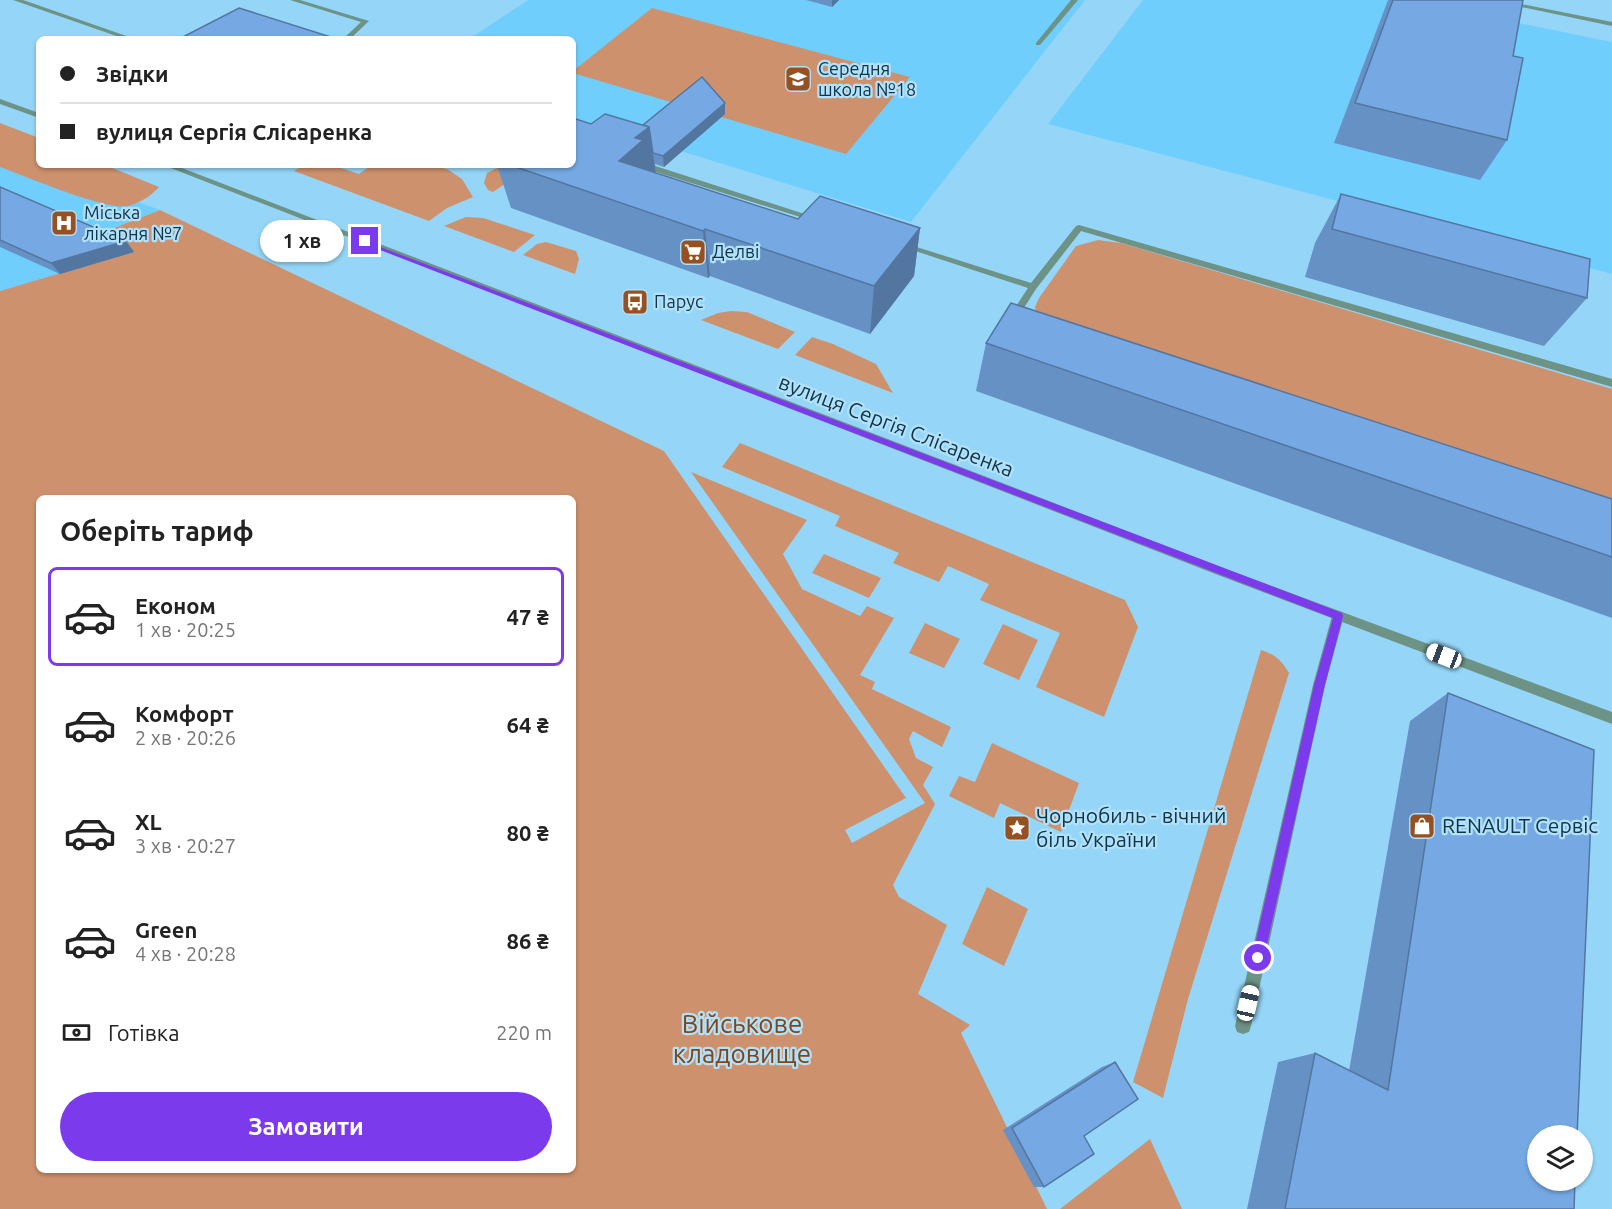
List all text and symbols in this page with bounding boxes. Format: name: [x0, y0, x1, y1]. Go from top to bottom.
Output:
place label: Середня школа №18: [818, 58, 916, 99]
text: Звідки: [96, 61, 169, 86]
school or university icon: Середня школа №18: [783, 64, 813, 94]
text: вулиця Сергія Слісаренка: [96, 119, 372, 144]
place label: Міська лікарня №7: [84, 202, 182, 243]
hospital icon: Міська лікарня №7: [49, 208, 79, 238]
callout: 1 хв: [260, 220, 344, 262]
route end: [351, 227, 378, 254]
text: 1 хв: [283, 229, 321, 252]
supermarket icon: Делві: [678, 237, 708, 267]
place label: Делві: [712, 241, 759, 261]
bus stop icon: Парус: [620, 287, 650, 317]
place label: Парус: [654, 291, 703, 311]
street label: вулиця Сергія Слісаренка: [775, 369, 1017, 481]
text: Оберіть тариф: [60, 516, 254, 546]
icon: car: [63, 590, 117, 644]
text: Економ: [135, 593, 216, 618]
text: 47 ₴: [507, 604, 549, 629]
text: 1 хв · 20:25: [135, 618, 236, 641]
car: [1424, 641, 1464, 671]
icon: car: [63, 698, 117, 752]
text: Комфорт: [135, 701, 234, 726]
text: 64 ₴: [507, 712, 549, 737]
text: 2 хв · 20:26: [135, 726, 236, 749]
place label: Чорнобиль - вічний біль України: [1036, 803, 1226, 851]
icon: car: [63, 806, 117, 860]
text: XL: [135, 809, 162, 834]
shop icon: RENAULT Сервіс: [1407, 811, 1437, 841]
place icon: Чорнобиль - вічний біль України: [1002, 813, 1032, 843]
place label: RENAULT Сервіс: [1442, 813, 1598, 837]
text: 80 ₴: [507, 820, 549, 845]
text: 3 хв · 20:27: [135, 834, 236, 857]
icon: car: [63, 914, 117, 968]
text: Green: [135, 917, 197, 942]
text: 86 ₴: [507, 928, 549, 953]
text: 4 хв · 20:28: [135, 942, 236, 965]
route start: [1244, 944, 1271, 971]
car: [1235, 983, 1261, 1023]
park label: Військове кладовище: [673, 1009, 811, 1068]
icon: cash: [60, 1016, 93, 1049]
text: Готівка: [108, 1020, 179, 1045]
text: 220 m: [496, 1021, 552, 1044]
button: Замовити: [60, 1092, 552, 1161]
map controls: [1527, 1125, 1593, 1191]
button: layers: [1527, 1125, 1593, 1191]

